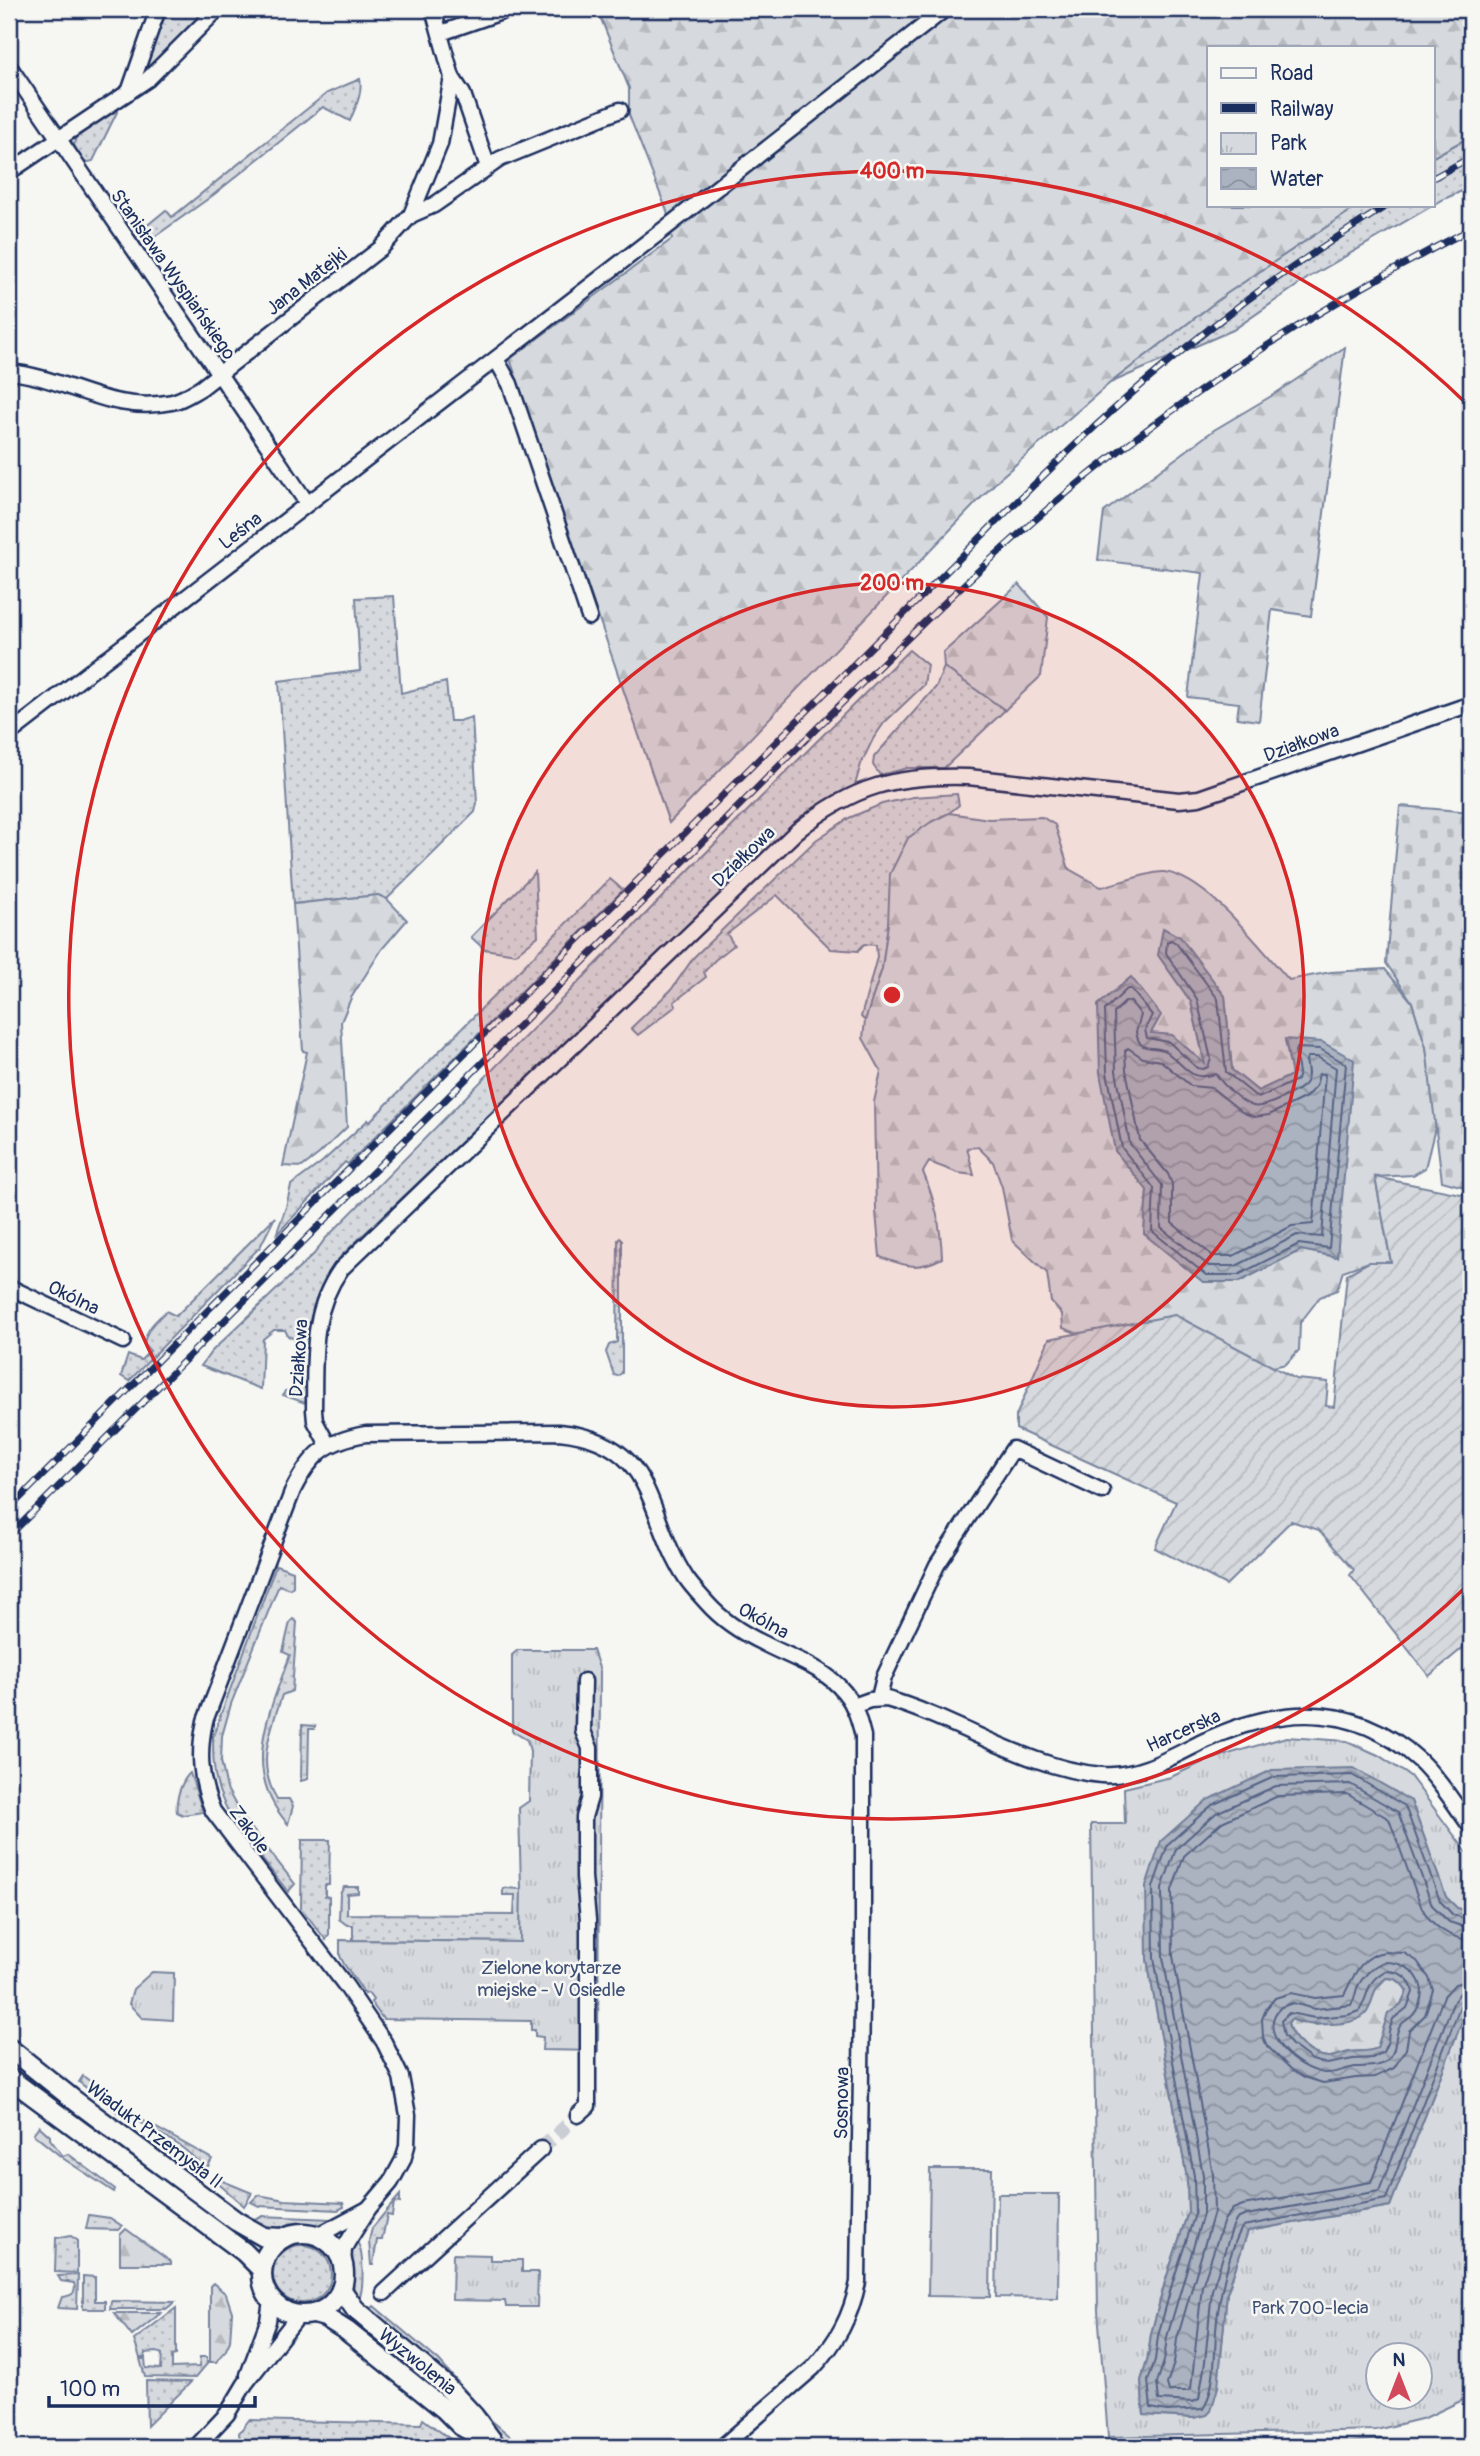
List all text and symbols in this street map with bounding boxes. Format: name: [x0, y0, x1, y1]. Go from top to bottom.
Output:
legend: [1207, 46, 1434, 206]
text: Road: [1270, 60, 1314, 87]
text: Railway: [1270, 96, 1334, 123]
text: Park: [1270, 130, 1307, 157]
text: 400 m: [860, 158, 924, 185]
text: Water: [1270, 166, 1324, 193]
street label: Stanisława Wyspiańskiego: [105, 185, 241, 365]
street label: Jana Matejki: [261, 243, 352, 321]
street label: Leśna: [214, 506, 267, 555]
text: 200 m: [860, 570, 924, 597]
street label: Działkowa: [1260, 718, 1342, 768]
street label: Działkowa: [707, 821, 780, 893]
centre of rings: [880, 983, 904, 1007]
street label: Okólna: [44, 1275, 103, 1321]
street label: Działkowa: [284, 1318, 314, 1398]
street label: Okólna: [734, 1597, 793, 1645]
street label: Harcerska: [1143, 1704, 1224, 1758]
street label: Zakole: [224, 1801, 275, 1859]
park label: Zielone korytarze miejske - V Osiedle: [477, 1956, 626, 2002]
street label: Sosnowa: [829, 2066, 855, 2140]
street label: Wiadukt Przemysła II: [81, 2076, 227, 2194]
park label: Park 700-lecia: [1251, 2296, 1369, 2320]
street label: Wyzwolenia: [373, 2323, 461, 2401]
north arrow: [1364, 2340, 1434, 2410]
text: N: [1393, 2348, 1406, 2372]
scale bar: [49, 2365, 256, 2409]
text: 100 m: [60, 2376, 120, 2403]

